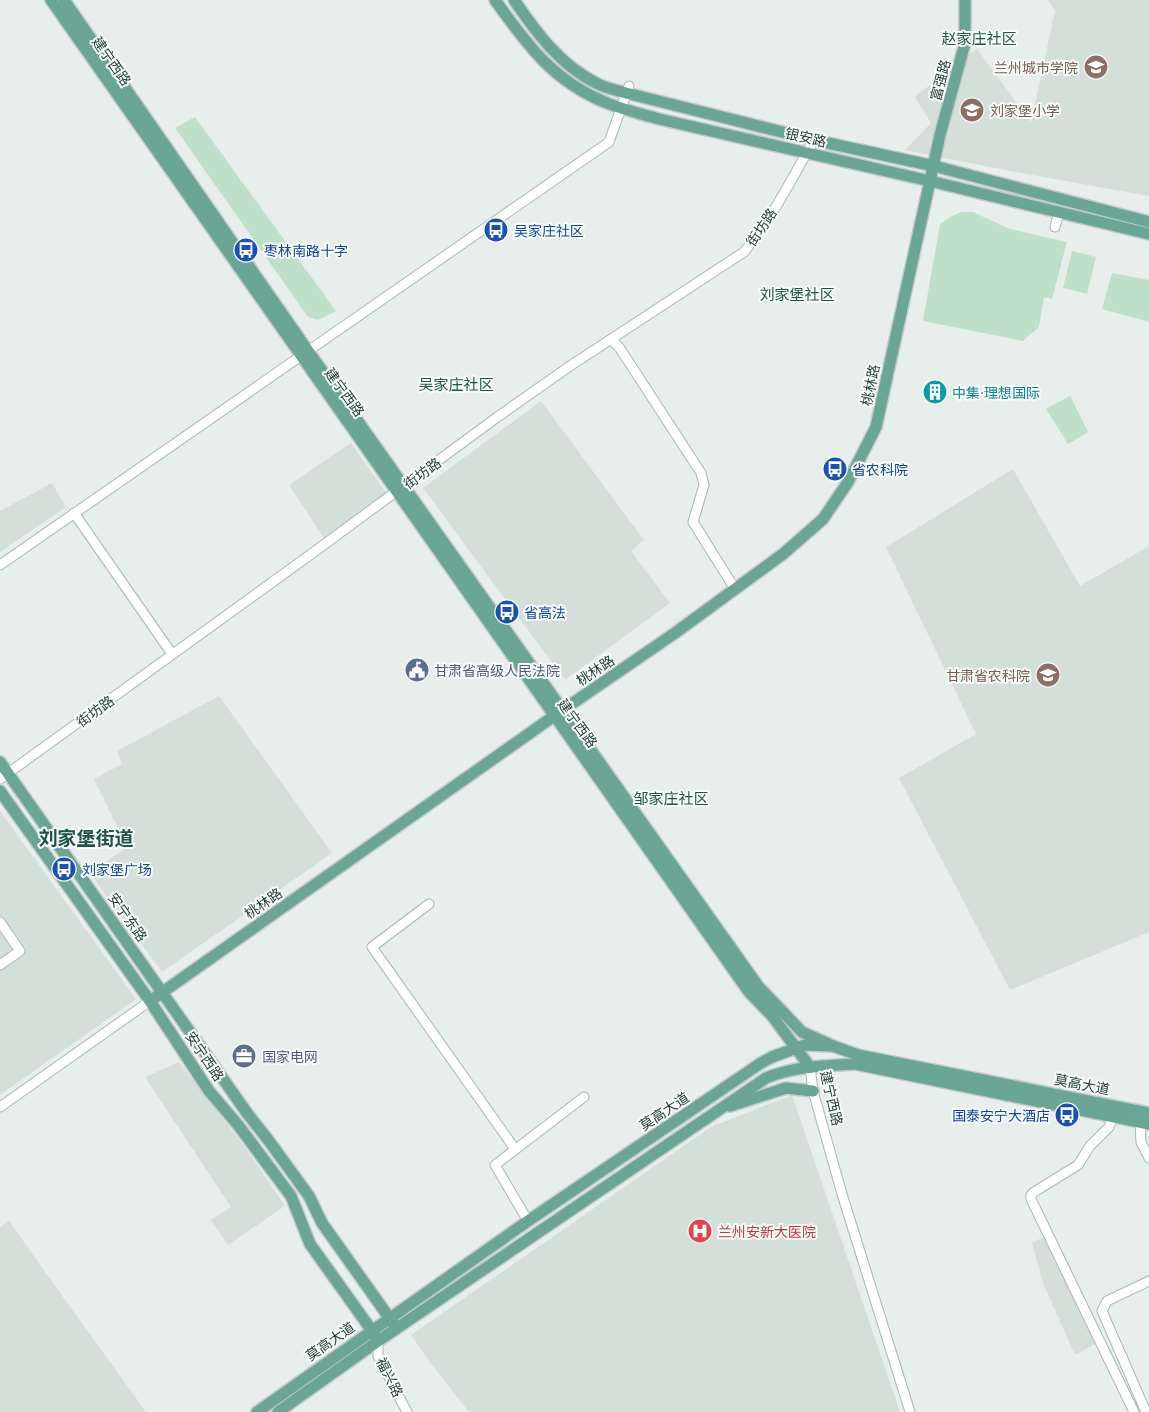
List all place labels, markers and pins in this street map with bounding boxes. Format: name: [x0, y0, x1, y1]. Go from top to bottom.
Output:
school or university icon: 兰州城市学院: [1083, 54, 1109, 80]
place label: 兰州城市学院: [994, 59, 1078, 76]
school or university icon: 刘家堡小学: [959, 97, 985, 123]
place label: 刘家堡小学: [990, 102, 1060, 119]
bus stop icon: 吴家庄社区: [483, 217, 509, 243]
place label: 吴家庄社区: [514, 222, 584, 239]
bus stop icon: 枣林南路十字: [233, 237, 259, 263]
place label: 枣林南路十字: [264, 242, 348, 259]
building icon: 中集·理想国际: [922, 379, 948, 405]
place label: 中集·理想国际: [952, 384, 1040, 401]
bus stop icon: 省农科院: [822, 456, 848, 482]
place label: 省农科院: [852, 461, 908, 478]
bus stop icon: 省高法: [494, 599, 520, 625]
place label: 省高法: [524, 604, 566, 621]
public building icon: 甘肃省高级人民法院: [404, 657, 430, 683]
place label: 甘肃省高级人民法院: [434, 662, 560, 679]
school or university icon: 甘肃省农科院: [1035, 662, 1061, 688]
place label: 甘肃省农科院: [946, 667, 1030, 684]
bus stop icon: 刘家堡广场: [51, 856, 77, 882]
place label: 刘家堡广场: [82, 861, 152, 878]
office icon: 国家电网: [231, 1043, 257, 1069]
place label: 国家电网: [262, 1048, 318, 1065]
bus stop icon: 国泰安宁大酒店: [1054, 1102, 1080, 1128]
place label: 国泰安宁大酒店: [952, 1107, 1050, 1124]
hospital icon: 兰州安新大医院: [687, 1218, 713, 1244]
place label: 兰州安新大医院: [718, 1223, 816, 1240]

